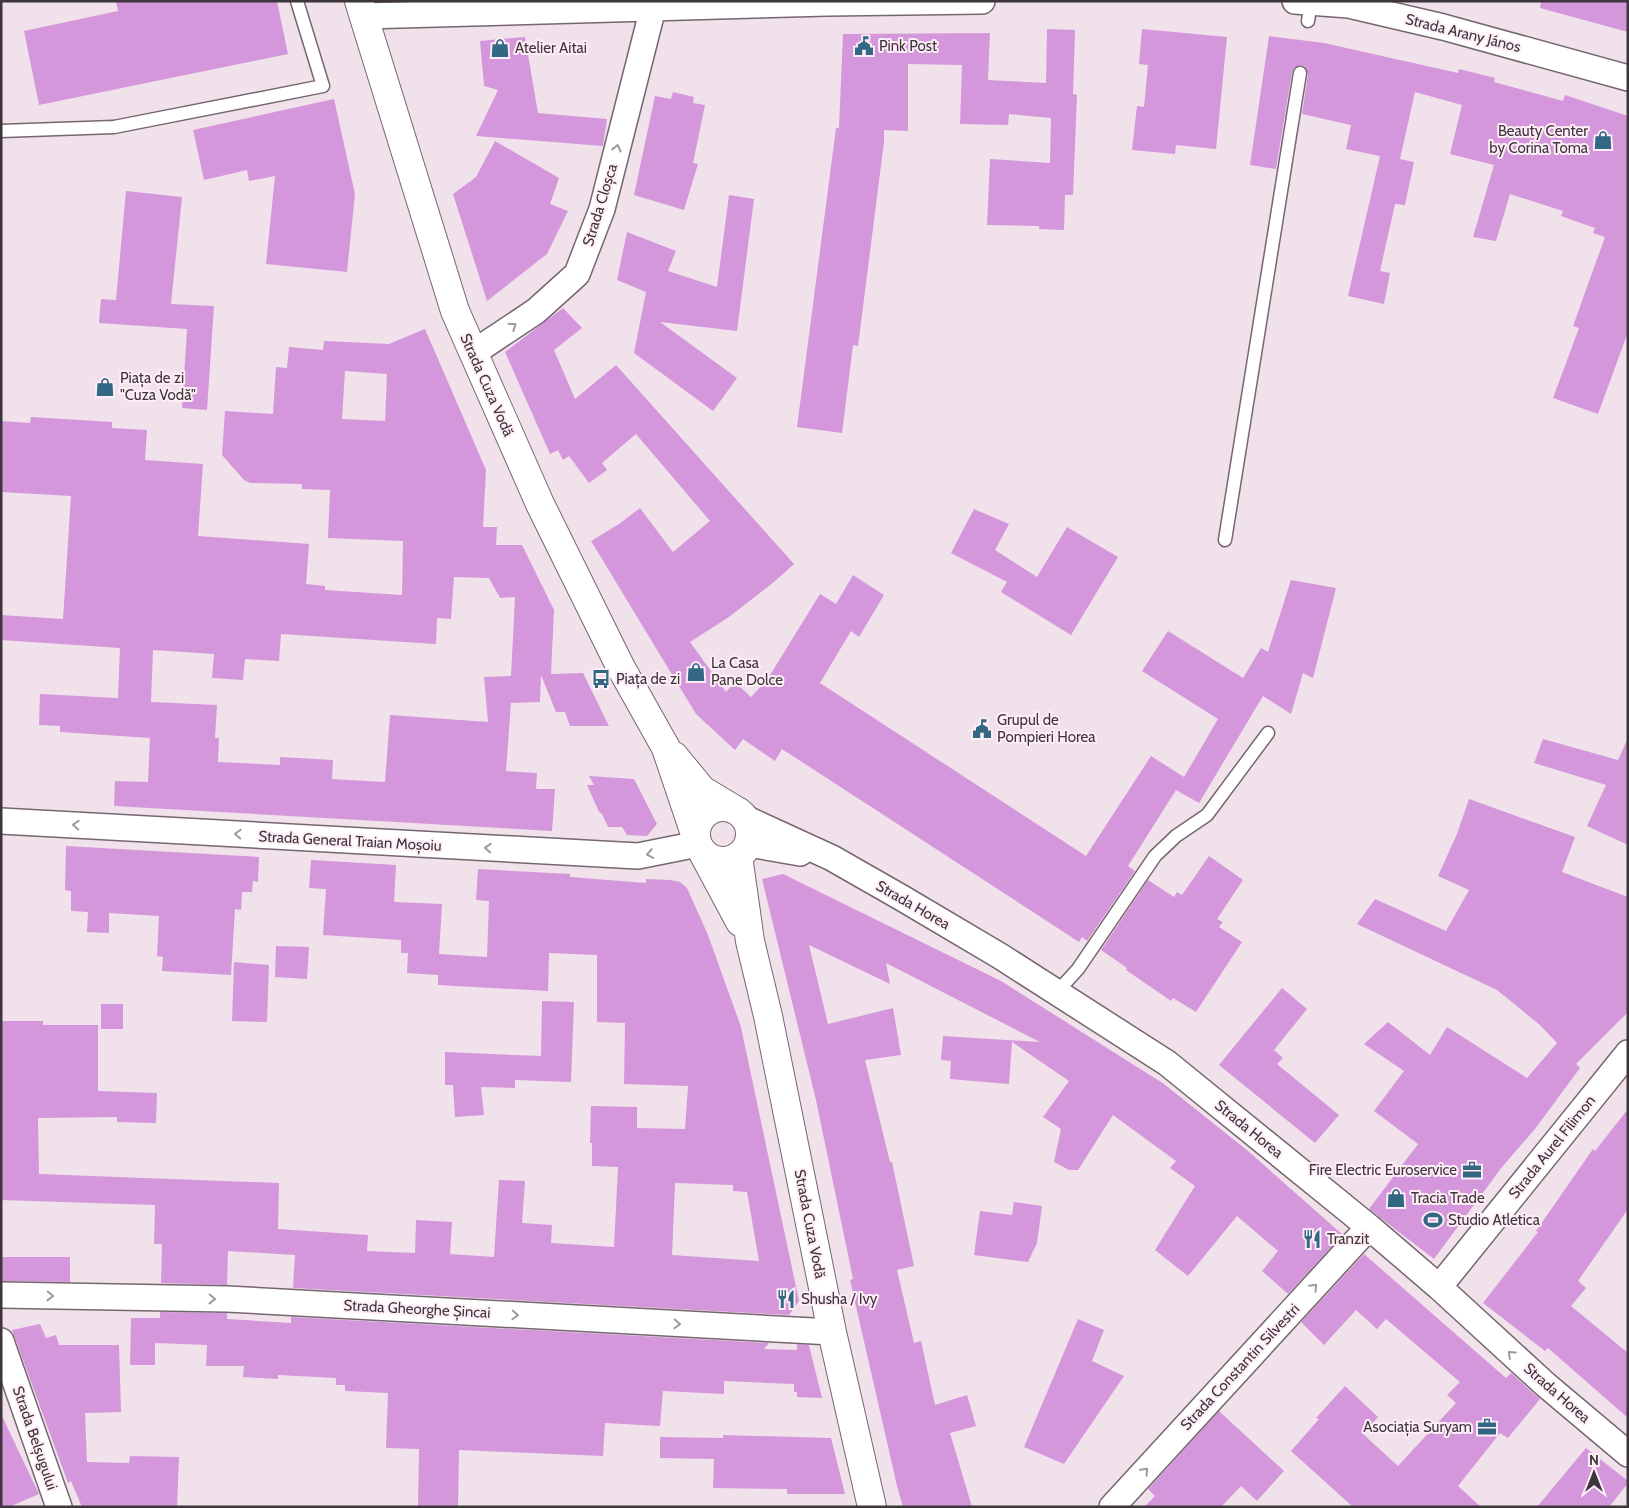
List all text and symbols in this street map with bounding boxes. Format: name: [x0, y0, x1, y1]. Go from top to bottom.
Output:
street label: Strada Arany János: [1403, 10, 1523, 56]
public building icon: Pink Post: [853, 35, 875, 57]
shop icon: Atelier Aitai: [489, 37, 511, 59]
place label: Pink Post: [879, 37, 937, 55]
place label: Atelier Aitai: [515, 39, 587, 57]
place label: Beauty Center by Corina Toma: [1489, 122, 1589, 157]
shop icon: Beauty Center by Corina Toma: [1592, 129, 1614, 151]
one-way arrow: [611, 143, 622, 152]
street label: Strada Cloșca: [579, 161, 622, 249]
one-way arrow: [507, 323, 517, 332]
street label: Strada Cuza Vodă: [456, 331, 518, 440]
place label: Piața de zi "Cuza Vodă": [120, 369, 196, 404]
shop icon: Piața de zi "Cuza Vodă": [94, 376, 116, 398]
place label: La Casa Pane Dolce: [711, 654, 783, 689]
shop icon: La Casa Pane Dolce: [685, 661, 707, 683]
bus stop icon: Piața de zi: [590, 668, 612, 690]
place label: Piața de zi: [616, 670, 680, 689]
place label: Grupul de Pompieri Horea: [997, 711, 1096, 746]
public building icon: Grupul de Pompieri Horea: [971, 718, 993, 740]
one-way arrow: [72, 820, 80, 831]
street label: Strada General Traian Moșoiu: [258, 827, 442, 856]
one-way arrow: [234, 829, 242, 840]
one-way arrow: [484, 843, 492, 854]
one-way arrow: [646, 849, 654, 859]
street label: Strada Horea: [873, 877, 954, 934]
street label: Strada Aurel Filimon: [1505, 1092, 1599, 1202]
street label: Strada Horea: [1211, 1096, 1287, 1162]
office icon: Fire Electric Euroservice: [1461, 1159, 1483, 1181]
place label: Fire Electric Euroservice: [1309, 1161, 1457, 1179]
street label: Strada Cuza Vodă: [791, 1168, 830, 1281]
shop icon: Tracia Trade: [1385, 1187, 1407, 1209]
place label: Tracia Trade: [1411, 1189, 1485, 1207]
sports icon: Studio Atletica: [1422, 1209, 1444, 1231]
place label: Studio Atletica: [1448, 1211, 1541, 1229]
restaurant icon: Tranzit: [1301, 1228, 1323, 1250]
place label: Tranzit: [1327, 1230, 1369, 1248]
one-way arrow: [1308, 1284, 1317, 1293]
restaurant icon: Shusha / Ivy: [775, 1288, 797, 1310]
one-way arrow: [46, 1290, 54, 1301]
place label: Shusha / Ivy: [801, 1290, 878, 1308]
one-way arrow: [209, 1294, 217, 1304]
street label: Strada Gheorghe Șincai: [343, 1296, 491, 1323]
street label: Strada Constantin Silvestri: [1177, 1300, 1303, 1434]
one-way arrow: [511, 1309, 519, 1320]
one-way arrow: [673, 1318, 681, 1329]
one-way arrow: [1508, 1350, 1517, 1359]
street label: Strada Horea: [1520, 1359, 1595, 1427]
street label: Strada Belșugului: [8, 1384, 61, 1493]
office icon: Asociația Suryam: [1476, 1416, 1498, 1438]
place label: Asociația Suryam: [1363, 1418, 1472, 1437]
north arrow: [1569, 1448, 1619, 1498]
text: N: [1589, 1451, 1599, 1469]
one-way arrow: [1139, 1467, 1148, 1476]

